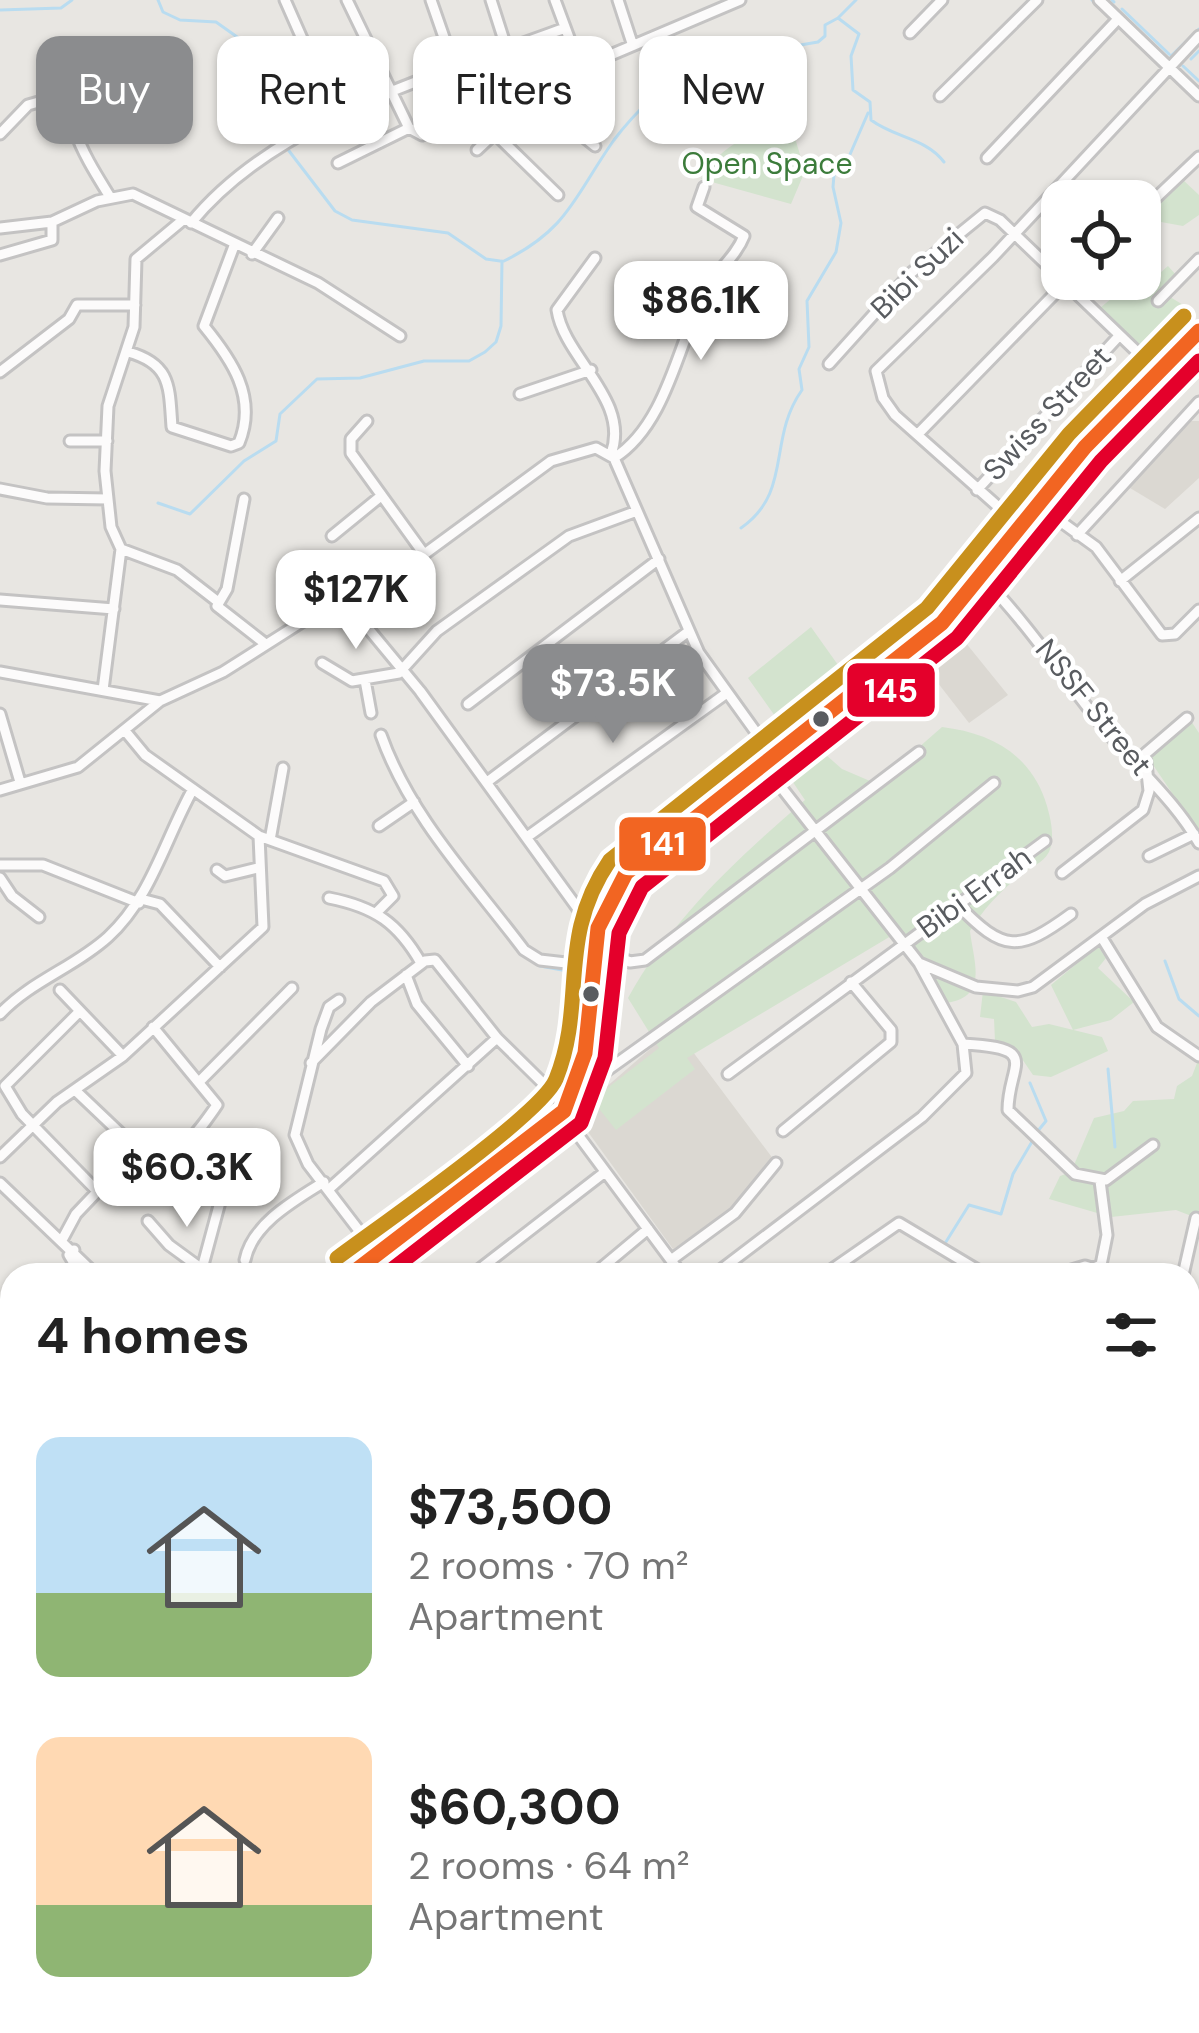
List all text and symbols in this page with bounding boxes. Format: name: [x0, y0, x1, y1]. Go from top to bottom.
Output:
chip: Buy: [36, 36, 193, 144]
chip: Rent: [217, 36, 389, 144]
chip: Filters: [413, 36, 615, 144]
chip: New: [639, 36, 807, 144]
park label: Open Space: [682, 144, 852, 183]
map controls: [1041, 180, 1161, 300]
button: locate: [1041, 180, 1161, 300]
street label: Bibi Suzi: [862, 219, 972, 327]
pin: $86.1K: [603, 261, 799, 363]
text: $86.1K: [641, 274, 761, 325]
street label: Swiss Street: [975, 337, 1119, 489]
pin: $127K: [272, 550, 440, 652]
text: $127K: [303, 563, 409, 614]
street label: NSSF Street: [1027, 631, 1161, 783]
pin: $73.5K: [515, 644, 711, 746]
text: $73.5K: [549, 657, 677, 708]
line badge: 145: [845, 661, 937, 719]
text: 145: [864, 669, 918, 712]
unlabelled marker: [810, 708, 832, 730]
line badge: 141: [617, 815, 708, 873]
text: 141: [640, 822, 686, 865]
street label: Bibi Errah: [909, 837, 1039, 947]
unlabelled marker: [580, 983, 602, 1005]
pin: $60.3K: [89, 1128, 285, 1230]
text: $60.3K: [121, 1141, 254, 1192]
text: 4 homes: [36, 1302, 250, 1369]
icon: filters: [1098, 1302, 1164, 1368]
text: $73,500: [408, 1473, 612, 1540]
icon: home: [132, 1485, 276, 1629]
text: 2 rooms · 70 m²: [408, 1540, 689, 1591]
text: Apartment: [408, 1591, 604, 1642]
text: $60,300: [408, 1773, 621, 1840]
icon: home: [132, 1785, 276, 1929]
text: 2 rooms · 64 m²: [408, 1840, 690, 1891]
text: Apartment: [408, 1891, 604, 1942]

